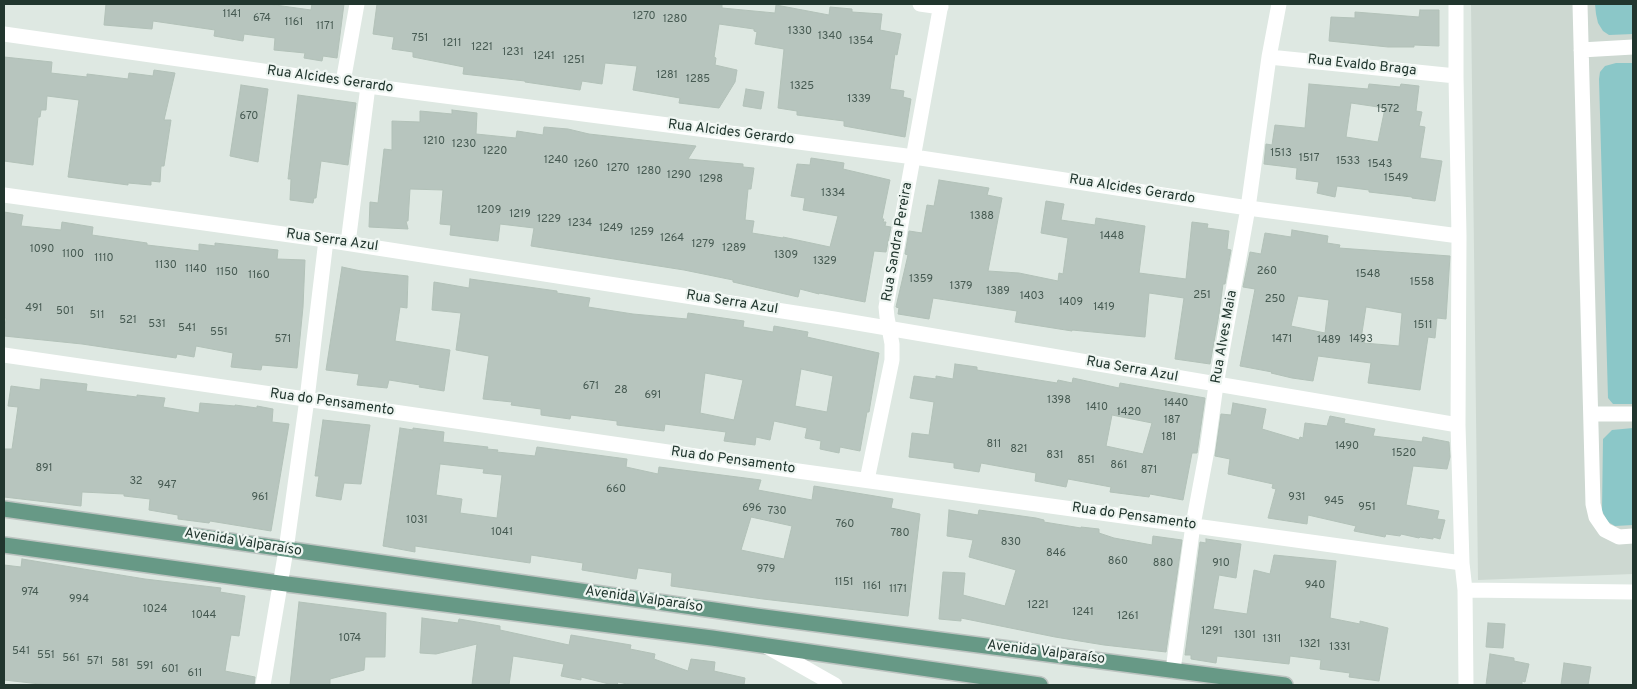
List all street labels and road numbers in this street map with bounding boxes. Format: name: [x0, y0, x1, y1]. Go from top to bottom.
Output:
street label: Rua Evaldo Braga: [1307, 52, 1417, 80]
street label: Rua Alcides Gerardo: [266, 63, 394, 97]
street label: Rua Alcides Gerardo: [667, 117, 795, 149]
street label: Rua Alcides Gerardo: [1068, 172, 1196, 208]
street label: Rua Sandra Pereira: [879, 181, 917, 303]
street label: Rua Serra Azul: [285, 226, 379, 256]
street label: Rua Serra Azul: [685, 287, 779, 319]
street label: Rua Alves Maia: [1209, 289, 1241, 385]
street label: Rua Serra Azul: [1085, 354, 1179, 386]
street label: Rua do Pensamento: [269, 386, 395, 420]
street label: Rua do Pensamento: [670, 444, 796, 478]
street label: Rua do Pensamento: [1071, 500, 1197, 534]
street label: Avenida Valparaíso: [183, 525, 303, 561]
street label: Avenida Valparaíso: [584, 583, 704, 617]
street label: Avenida Valparaíso: [986, 637, 1106, 669]

